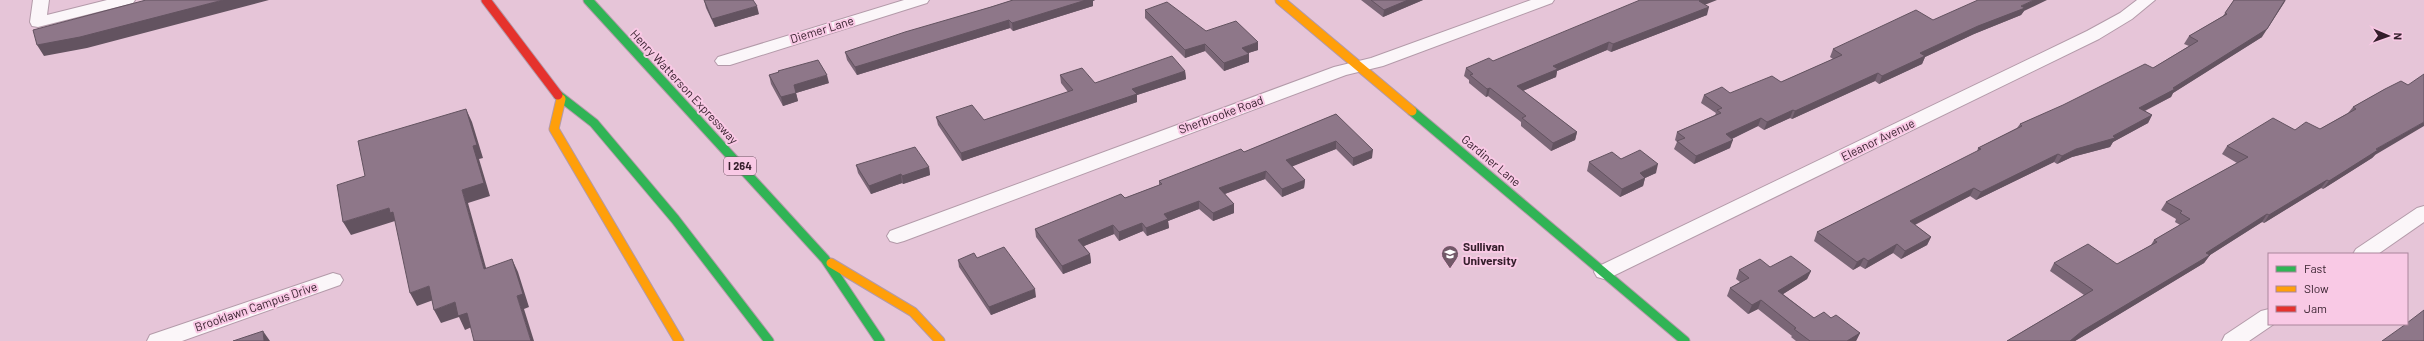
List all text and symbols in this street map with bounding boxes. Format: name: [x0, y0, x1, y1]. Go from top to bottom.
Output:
street label: Diemer Lane: [788, 13, 855, 45]
north arrow: [2368, 16, 2408, 56]
street label: Henry Watterson Expressway: [628, 26, 742, 147]
text: N: [2392, 32, 2405, 40]
street label: Sherbrooke Road: [1176, 92, 1265, 136]
street label: Eleanor Avenue: [1838, 115, 1917, 163]
street label: Gardiner Lane: [1459, 132, 1524, 189]
road number: I 264: [724, 157, 756, 175]
place label: Sullivan University: [1463, 239, 1517, 267]
school or university icon: Sullivan University: [1440, 244, 1460, 269]
legend: [2268, 253, 2408, 325]
text: Fast: [2304, 261, 2327, 275]
street label: Brooklawn Campus Drive: [193, 279, 319, 334]
text: Slow: [2304, 281, 2329, 295]
text: Jam: [2304, 301, 2327, 315]

